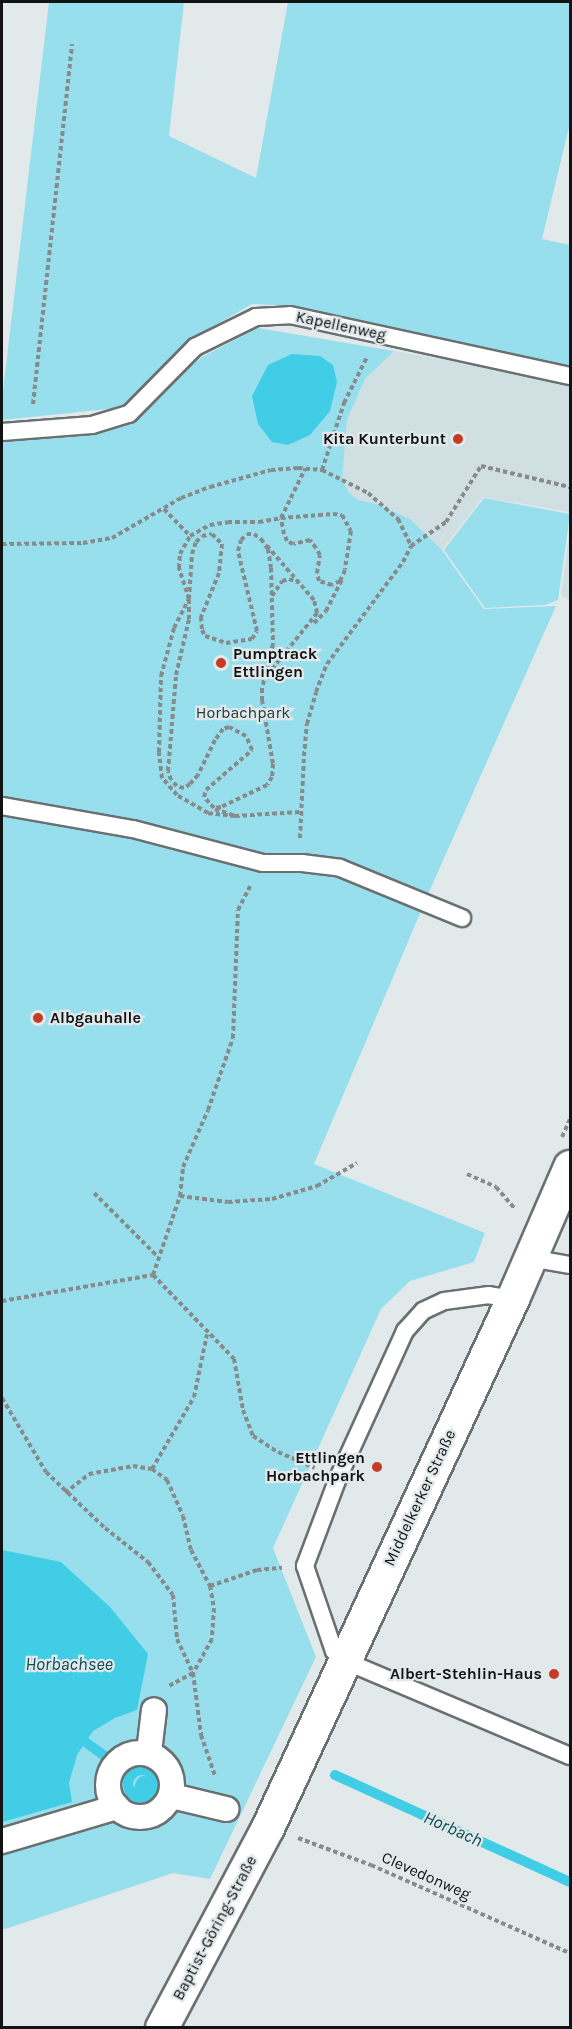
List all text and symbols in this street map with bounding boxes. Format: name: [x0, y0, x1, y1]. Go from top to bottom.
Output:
street label: Kapellenweg: [294, 307, 388, 345]
place label: Kita Kunterbunt: [323, 429, 446, 449]
marker: Kita Kunterbunt: [451, 432, 465, 446]
place label: Pumptrack Ettlingen: [233, 644, 317, 682]
marker: Pumptrack Ettlingen: [214, 656, 228, 670]
park label: Horbachpark: [196, 703, 290, 723]
place label: Albgauhalle: [50, 1008, 141, 1028]
marker: Albgauhalle: [31, 1011, 45, 1025]
street label: Middelkerker Straße: [380, 1427, 460, 1569]
place label: Ettlingen Horbachpark: [266, 1448, 365, 1486]
marker: Ettlingen Horbachpark: [370, 1460, 384, 1474]
water label: Horbachsee: [25, 1653, 113, 1675]
place label: Albert-Stehlin-Haus: [390, 1664, 542, 1684]
marker: Albert-Stehlin-Haus: [547, 1667, 561, 1681]
water label: Horbach: [420, 1806, 486, 1852]
street label: Clevedonweg: [378, 1848, 474, 1904]
street label: Baptist-Göring-Straße: [169, 1852, 261, 2004]

